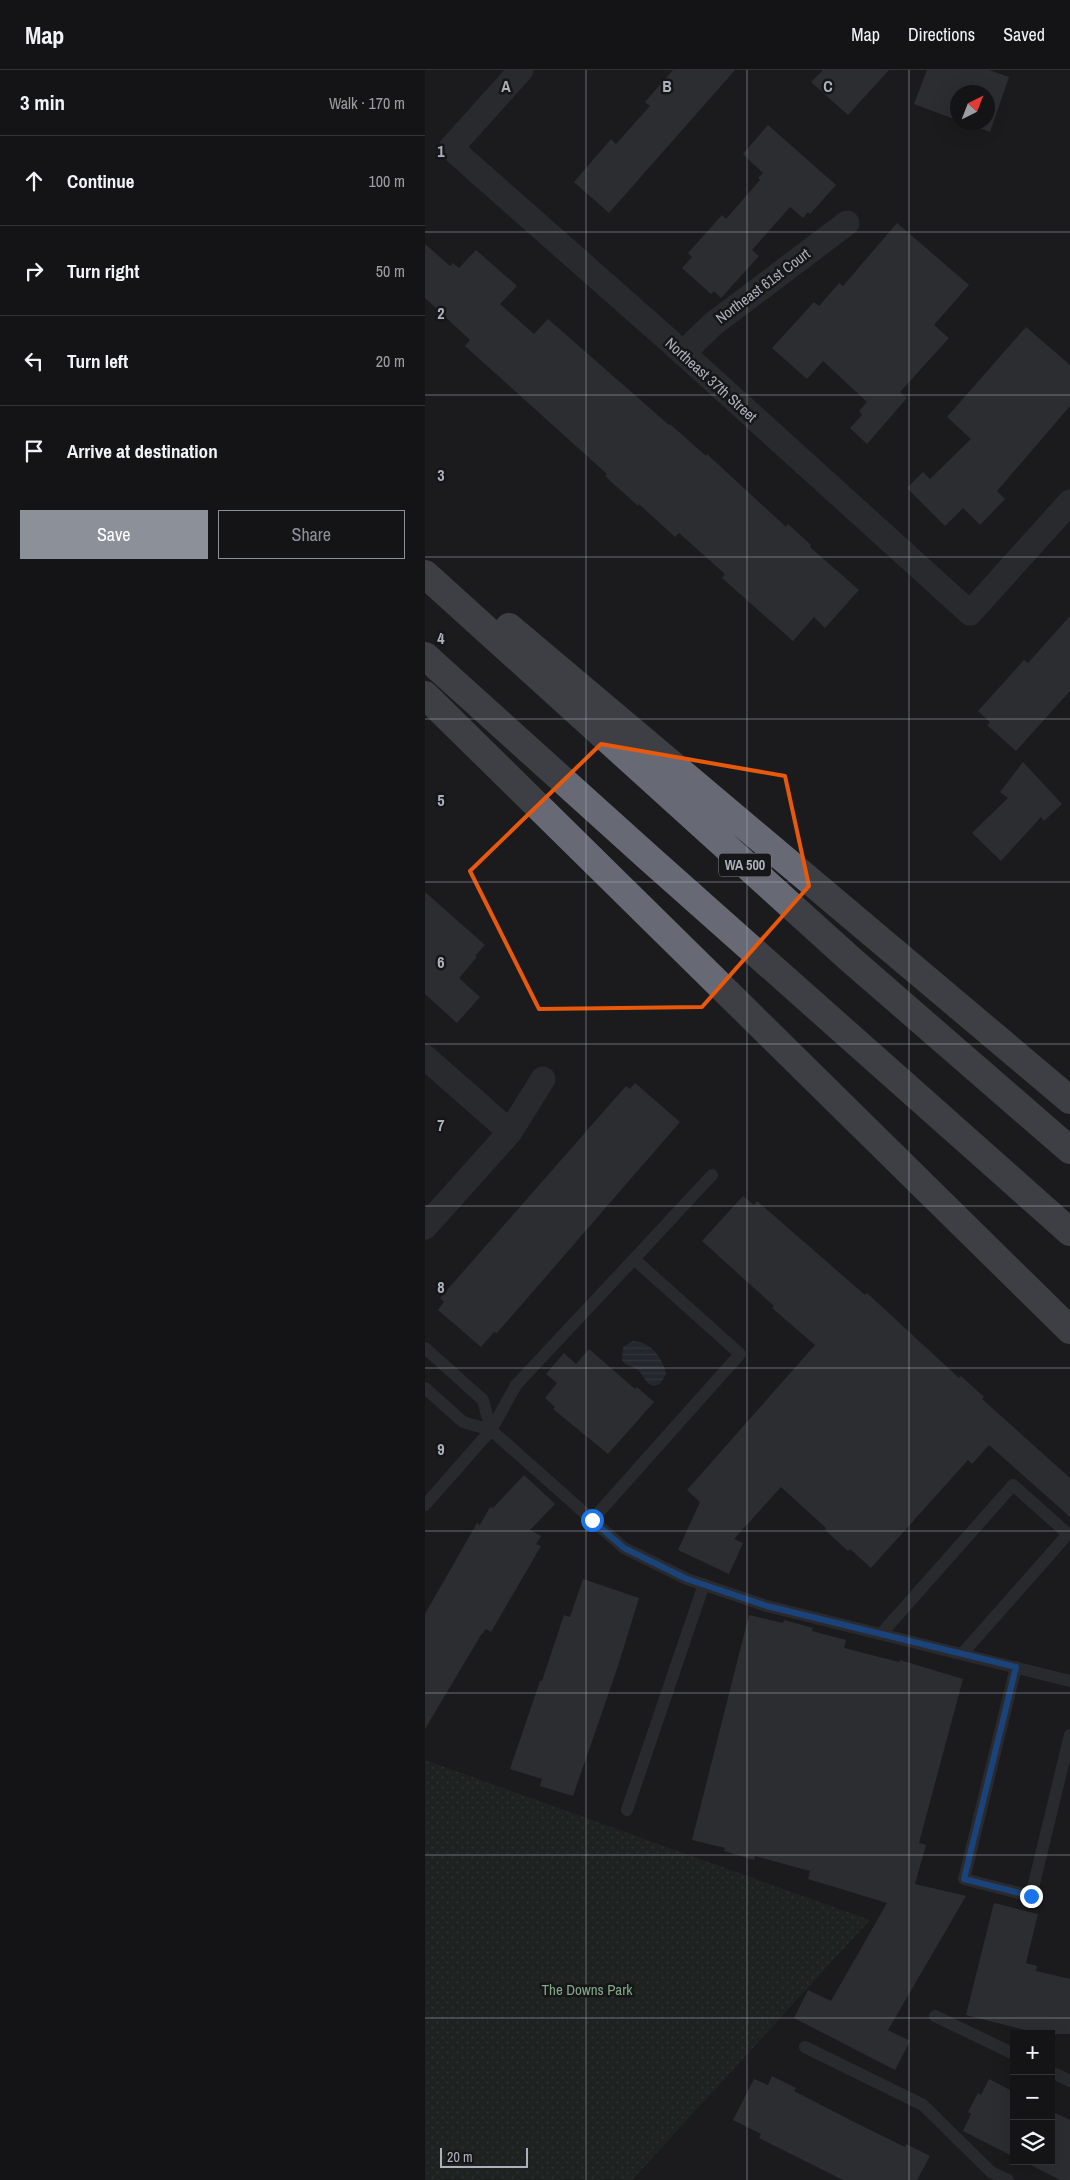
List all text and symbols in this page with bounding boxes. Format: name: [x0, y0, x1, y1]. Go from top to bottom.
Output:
text: Map: [25, 19, 64, 51]
text: Map: [851, 22, 880, 47]
text: Directions: [908, 22, 975, 47]
text: Saved: [1003, 22, 1045, 47]
text: A: [501, 75, 511, 97]
text: B: [662, 75, 672, 97]
text: C: [823, 75, 833, 97]
north arrow: [950, 85, 995, 130]
text: 3 min: [20, 88, 65, 117]
text: Walk · 170 m: [329, 92, 405, 114]
text: 1: [437, 140, 445, 162]
icon: ahead: [20, 167, 48, 195]
text: Continue: [67, 168, 135, 194]
text: 100 m: [369, 170, 405, 192]
street label: Northeast 61st Court: [711, 243, 815, 328]
icon: right: [20, 257, 48, 285]
text: Turn right: [67, 258, 139, 284]
text: 50 m: [376, 260, 405, 282]
text: 2: [437, 302, 445, 324]
street label: Northeast 37th Street: [661, 333, 762, 427]
icon: left: [20, 347, 48, 375]
text: Turn left: [67, 348, 128, 374]
text: 20 m: [376, 350, 405, 372]
icon: arrive: [20, 437, 48, 465]
text: Arrive at destination: [67, 438, 218, 464]
text: 3: [437, 464, 445, 486]
button: Save: [20, 510, 208, 559]
button: Share: [218, 510, 405, 559]
text: 4: [437, 627, 445, 649]
text: 5: [437, 789, 445, 811]
road number: WA 500: [719, 854, 771, 876]
text: 6: [437, 951, 445, 973]
text: 7: [437, 1114, 445, 1136]
text: 8: [437, 1276, 445, 1298]
text: 9: [437, 1438, 445, 1460]
route start: [581, 1509, 604, 1532]
route end: [1020, 1885, 1043, 1908]
park label: The Downs Park: [542, 1979, 633, 2000]
map controls: [1010, 2030, 1055, 2165]
button: +: [1010, 2030, 1055, 2075]
button: −: [1010, 2075, 1055, 2120]
button: layers: [1010, 2120, 1055, 2165]
scale bar: [440, 2145, 527, 2168]
text: 20 m: [447, 2148, 473, 2166]

